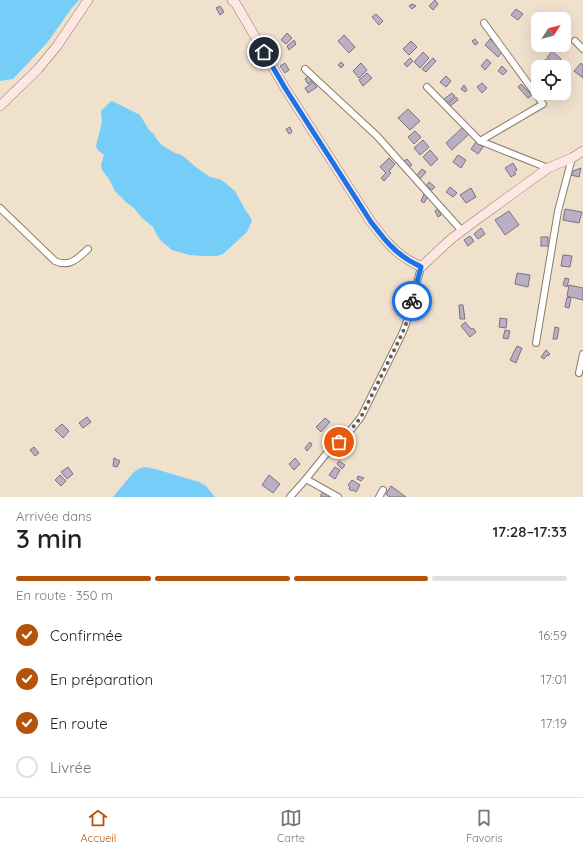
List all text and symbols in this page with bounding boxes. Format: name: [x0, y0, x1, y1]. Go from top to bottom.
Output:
north arrow: [531, 12, 571, 52]
map controls: [531, 12, 571, 100]
pin: [247, 35, 281, 69]
icon: home: [253, 41, 275, 63]
button: locate: [531, 60, 571, 100]
courier: [392, 281, 432, 321]
icon: bike: [401, 290, 423, 312]
pin: [322, 425, 356, 459]
icon: bag: [328, 431, 350, 453]
text: Arrivée dans: [16, 508, 92, 524]
text: 3 min: [16, 522, 82, 555]
text: 17:28–17:33: [492, 522, 567, 541]
text: En route · 350 m: [16, 587, 113, 603]
icon: check: [16, 624, 38, 646]
text: Confirmée: [50, 626, 123, 645]
text: 16:59: [538, 627, 567, 643]
icon: check: [16, 668, 38, 690]
text: En préparation: [50, 670, 153, 689]
text: 17:01: [541, 671, 567, 687]
icon: check: [16, 712, 38, 734]
text: En route: [50, 714, 108, 733]
text: 17:19: [541, 715, 567, 731]
text: Livrée: [50, 758, 92, 777]
tab: Accueil: [80, 807, 116, 845]
tab: Carte: [277, 807, 305, 845]
tab: Favoris: [466, 807, 503, 845]

